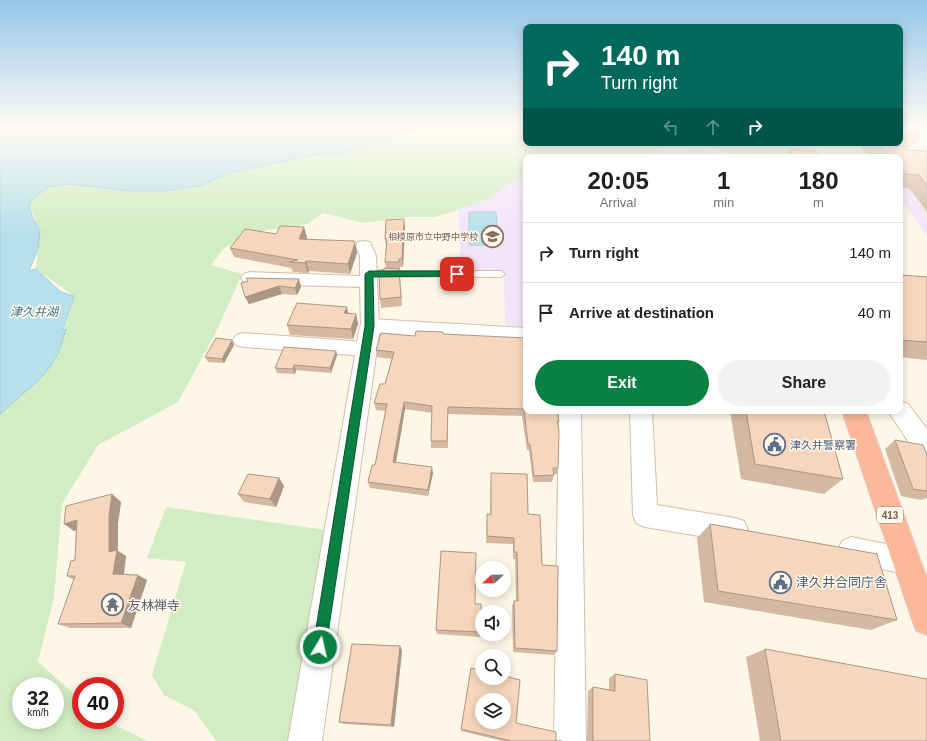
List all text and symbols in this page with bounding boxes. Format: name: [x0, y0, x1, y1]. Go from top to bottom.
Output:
icon: right: [535, 40, 587, 92]
text: 140 m: [601, 40, 680, 71]
text: Turn right: [601, 73, 677, 93]
icon: left: [660, 116, 682, 138]
icon: ahead: [702, 116, 724, 138]
icon: right: [744, 116, 766, 138]
text: 20:05: [587, 167, 649, 194]
text: 1: [717, 167, 730, 194]
text: 180: [799, 167, 839, 194]
text: Arrival: [600, 195, 637, 210]
text: min: [713, 195, 734, 210]
text: m: [813, 195, 824, 210]
school or university icon: 相模原市立中野中学校: [480, 224, 506, 250]
place label: 相模原市立中野中学校: [388, 232, 478, 242]
icon: right: [535, 242, 557, 264]
text: Turn right: [569, 244, 639, 261]
text: 140 m: [849, 244, 891, 261]
pin: [440, 257, 474, 291]
icon: arrive: [446, 263, 468, 285]
icon: arrive: [535, 302, 557, 324]
text: Arrive at destination: [569, 304, 714, 321]
text: 40 m: [858, 304, 891, 321]
water label: 津久井湖: [10, 305, 60, 319]
button: Exit: [535, 360, 709, 406]
button: Share: [717, 360, 891, 406]
public building icon: 津久井警察署: [761, 432, 787, 458]
place label: 津久井警察署: [790, 439, 856, 451]
road number: 413: [877, 507, 903, 523]
north arrow: [475, 561, 511, 597]
map controls: [475, 561, 511, 729]
public building icon: 津久井合同庁舎: [767, 569, 793, 595]
place label: 津久井合同庁舎: [796, 575, 887, 590]
temple icon: 友林禅寺: [99, 592, 125, 618]
place label: 友林禅寺: [128, 598, 180, 613]
button: sound: [475, 605, 511, 641]
position arrow: [299, 626, 341, 668]
button: search: [475, 649, 511, 685]
speed limit sign: 40: [72, 677, 124, 729]
text: 32: [27, 687, 49, 709]
button: layers: [475, 693, 511, 729]
text: km/h: [27, 707, 49, 718]

